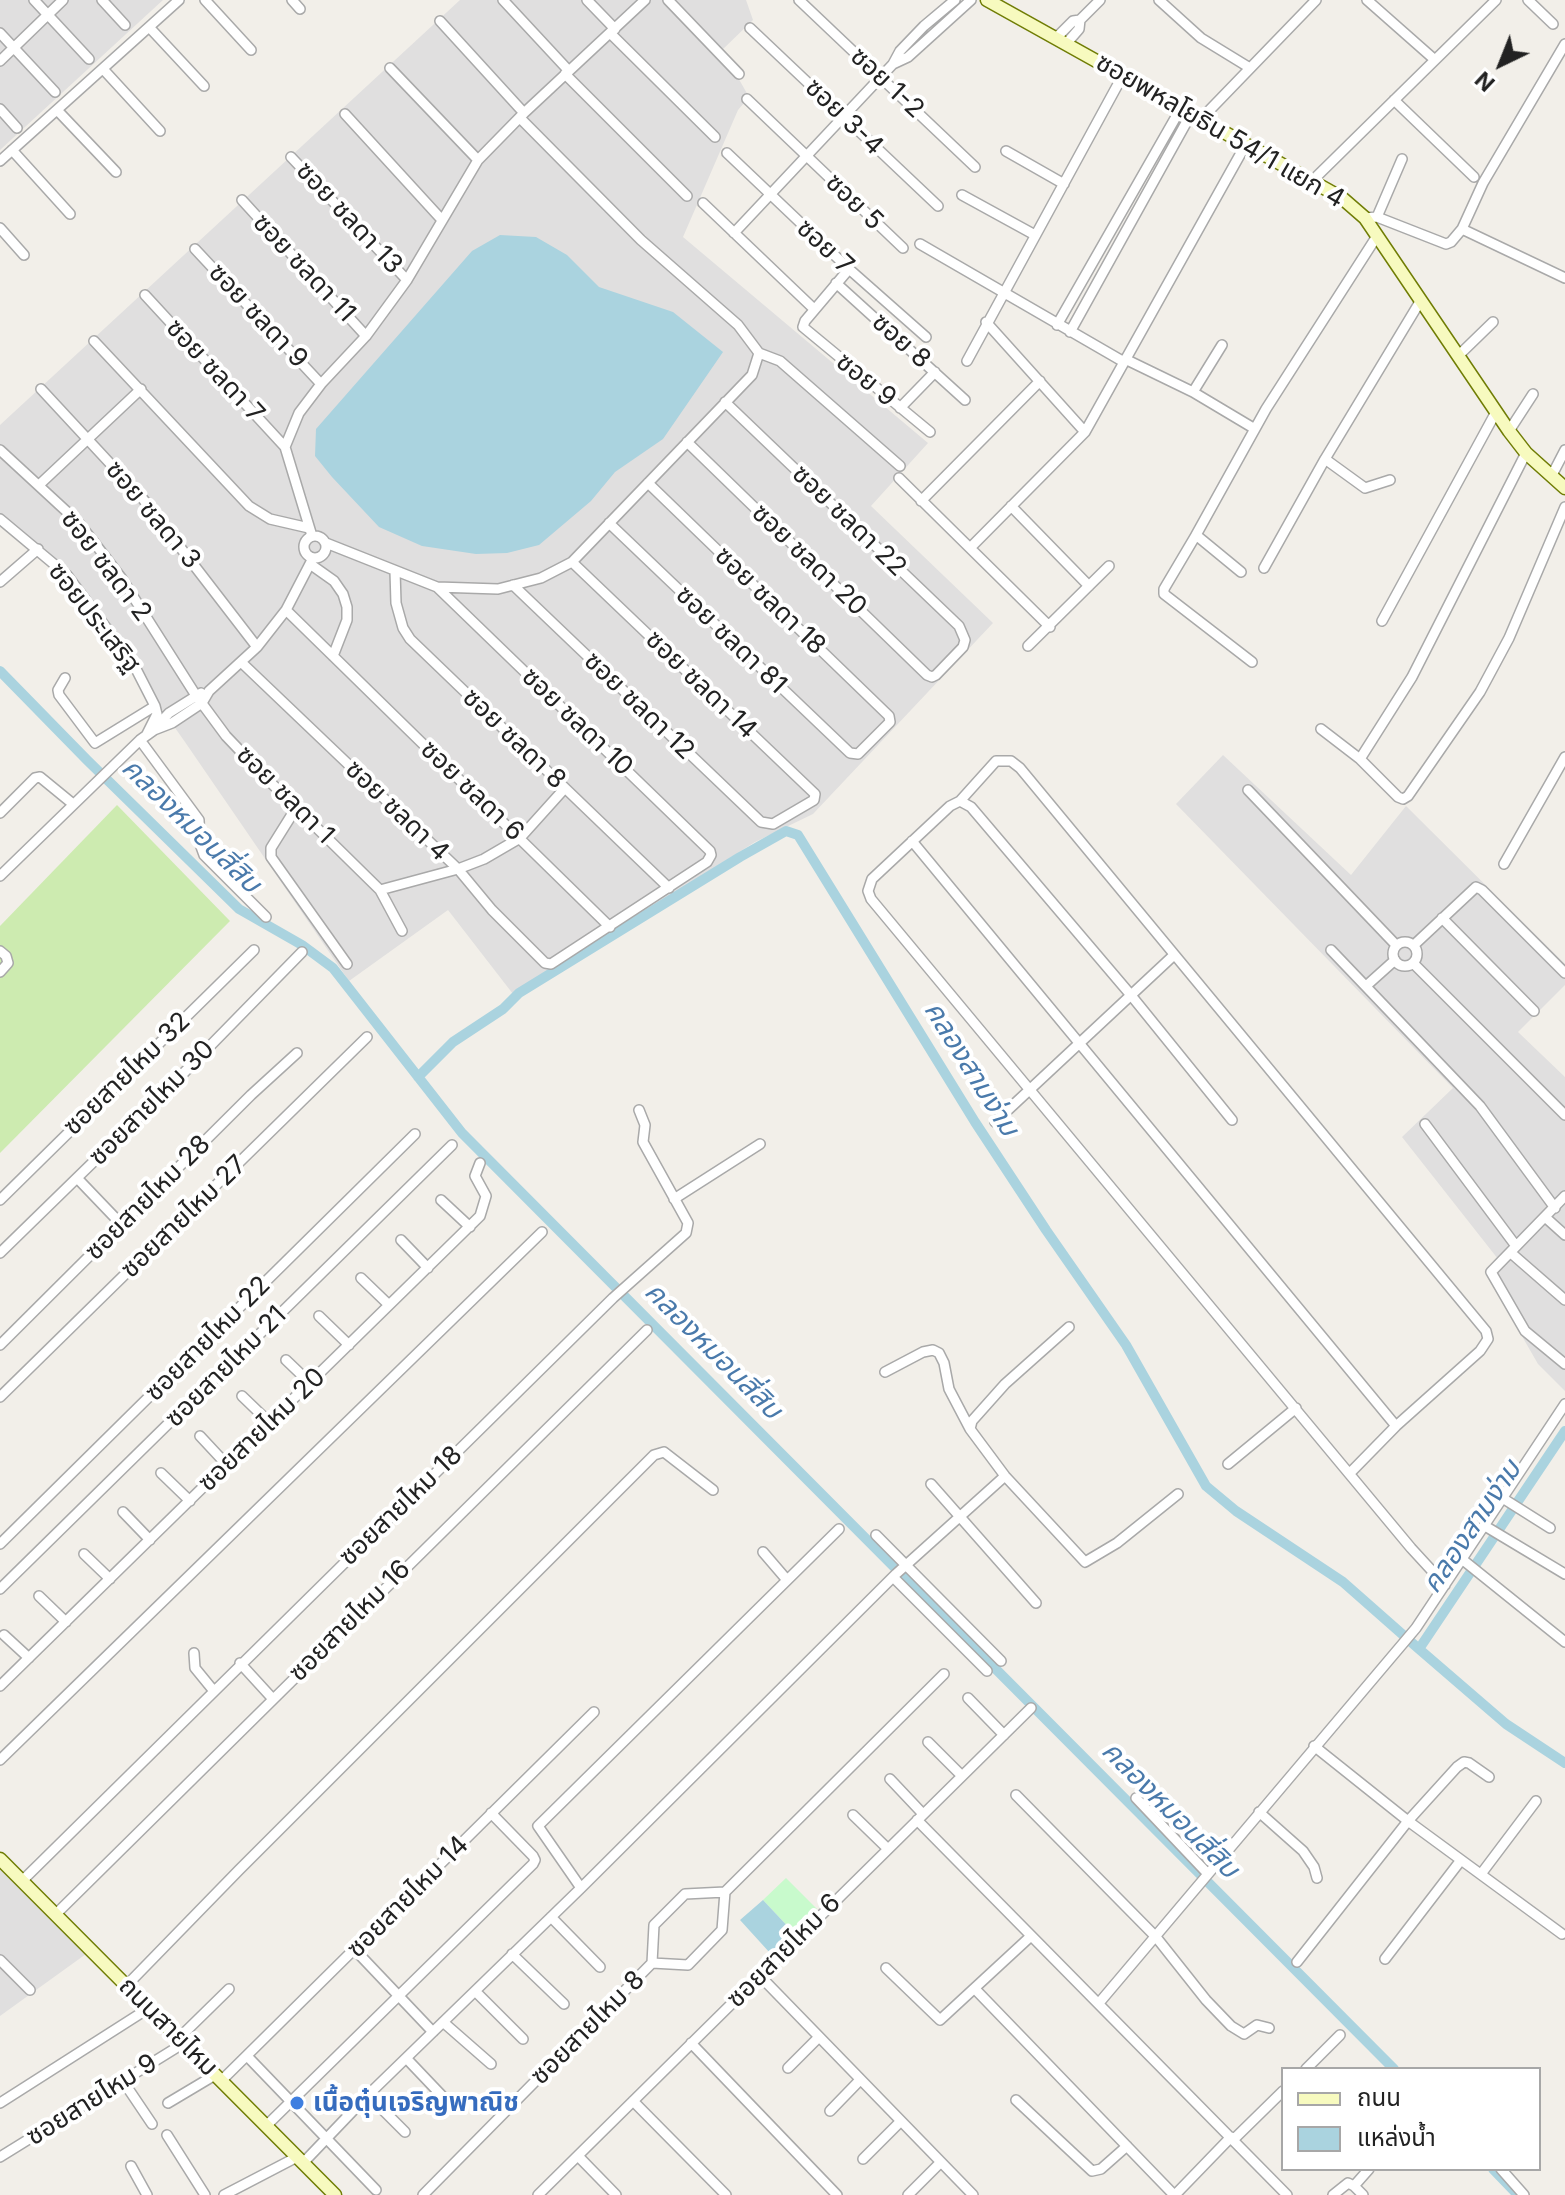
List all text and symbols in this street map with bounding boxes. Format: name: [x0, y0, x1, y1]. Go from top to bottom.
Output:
north arrow: [1461, 24, 1541, 104]
street label: ซอย 1-2: [844, 41, 930, 125]
street label: ซอยพหลโยธิน 54/1 แยก 4: [1090, 47, 1350, 215]
text: N: [1470, 66, 1500, 97]
street label: ซอย 3-4: [798, 72, 890, 162]
street label: ซอย ชลดา 13: [289, 156, 409, 280]
street label: ซอย 5: [819, 167, 889, 237]
street label: ซอย ชลดา 11: [246, 208, 362, 328]
street label: ซอย 7: [790, 213, 860, 281]
street label: ซอย ชลดา 9: [202, 257, 314, 375]
street label: ซอย 8: [865, 307, 937, 375]
street label: ซอย ชลดา 7: [159, 313, 271, 429]
street label: ซอย 9: [830, 346, 902, 414]
street label: ซอย ชลดา 3: [99, 455, 207, 575]
street label: ซอย ชลดา 22: [785, 459, 913, 583]
street label: ซอย ชลดา 20: [745, 498, 873, 622]
street label: ซอย ชลดา 2: [54, 504, 158, 628]
street label: ซอย ชลดา 18: [708, 541, 832, 661]
street label: ซอยประเสริฐ: [41, 557, 147, 679]
street label: ซอย ชลดา 81: [669, 580, 793, 700]
street label: ซอย ชลดา 14: [639, 624, 763, 746]
street label: ซอย ชลดา 12: [577, 646, 701, 766]
street label: ซอย ชลดา 10: [515, 661, 639, 783]
street label: ซอย ชลดา 8: [456, 682, 572, 796]
street label: ซอย ชลดา 6: [414, 734, 530, 848]
street label: ซอย ชลดา 1: [230, 740, 340, 850]
water label: คลองหมอนสี่สิบ: [115, 751, 267, 901]
street label: ซอย ชลดา 4: [339, 754, 455, 868]
water label: คลองสามง่าม: [916, 995, 1026, 1143]
street label: ซอยสายไหม 32: [57, 1006, 197, 1142]
street label: ซอยสายไหม 30: [83, 1034, 221, 1172]
street label: ซอยสายไหม 28: [79, 1129, 217, 1267]
street label: ซอยสายไหม 27: [115, 1149, 253, 1285]
street label: ซอยสายไหม 22: [139, 1270, 277, 1408]
water label: คลองหมอนสี่สิบ: [637, 1275, 789, 1427]
street label: ซอยสายไหม 21: [159, 1300, 293, 1434]
street label: ซอยสายไหม 20: [192, 1362, 332, 1498]
street label: ซอยสายไหม 18: [333, 1440, 469, 1572]
water label: คลองสามง่าม: [1415, 1454, 1529, 1600]
street label: ซอยสายไหม 16: [283, 1554, 417, 1688]
water label: คลองหมอนสี่สิบ: [1094, 1734, 1246, 1886]
street label: ซอยสายไหม 14: [341, 1830, 475, 1964]
street label: ซอยสายไหม 6: [721, 1888, 847, 2014]
street label: ซอยสายไหม 8: [525, 1965, 651, 2091]
street label: ถนนสายไหม: [112, 1971, 224, 2083]
street label: ซอยสายไหม 9: [21, 2047, 163, 2153]
legend: [1281, 2067, 1541, 2171]
text: ถนน: [1357, 2083, 1401, 2112]
place label: เนื้อตุ๋นเจริญพาณิช: [313, 2087, 519, 2119]
marker: เนื้อตุ๋นเจริญพาณิช: [288, 2094, 306, 2112]
text: แหล่งน้ำ: [1357, 2123, 1436, 2152]

